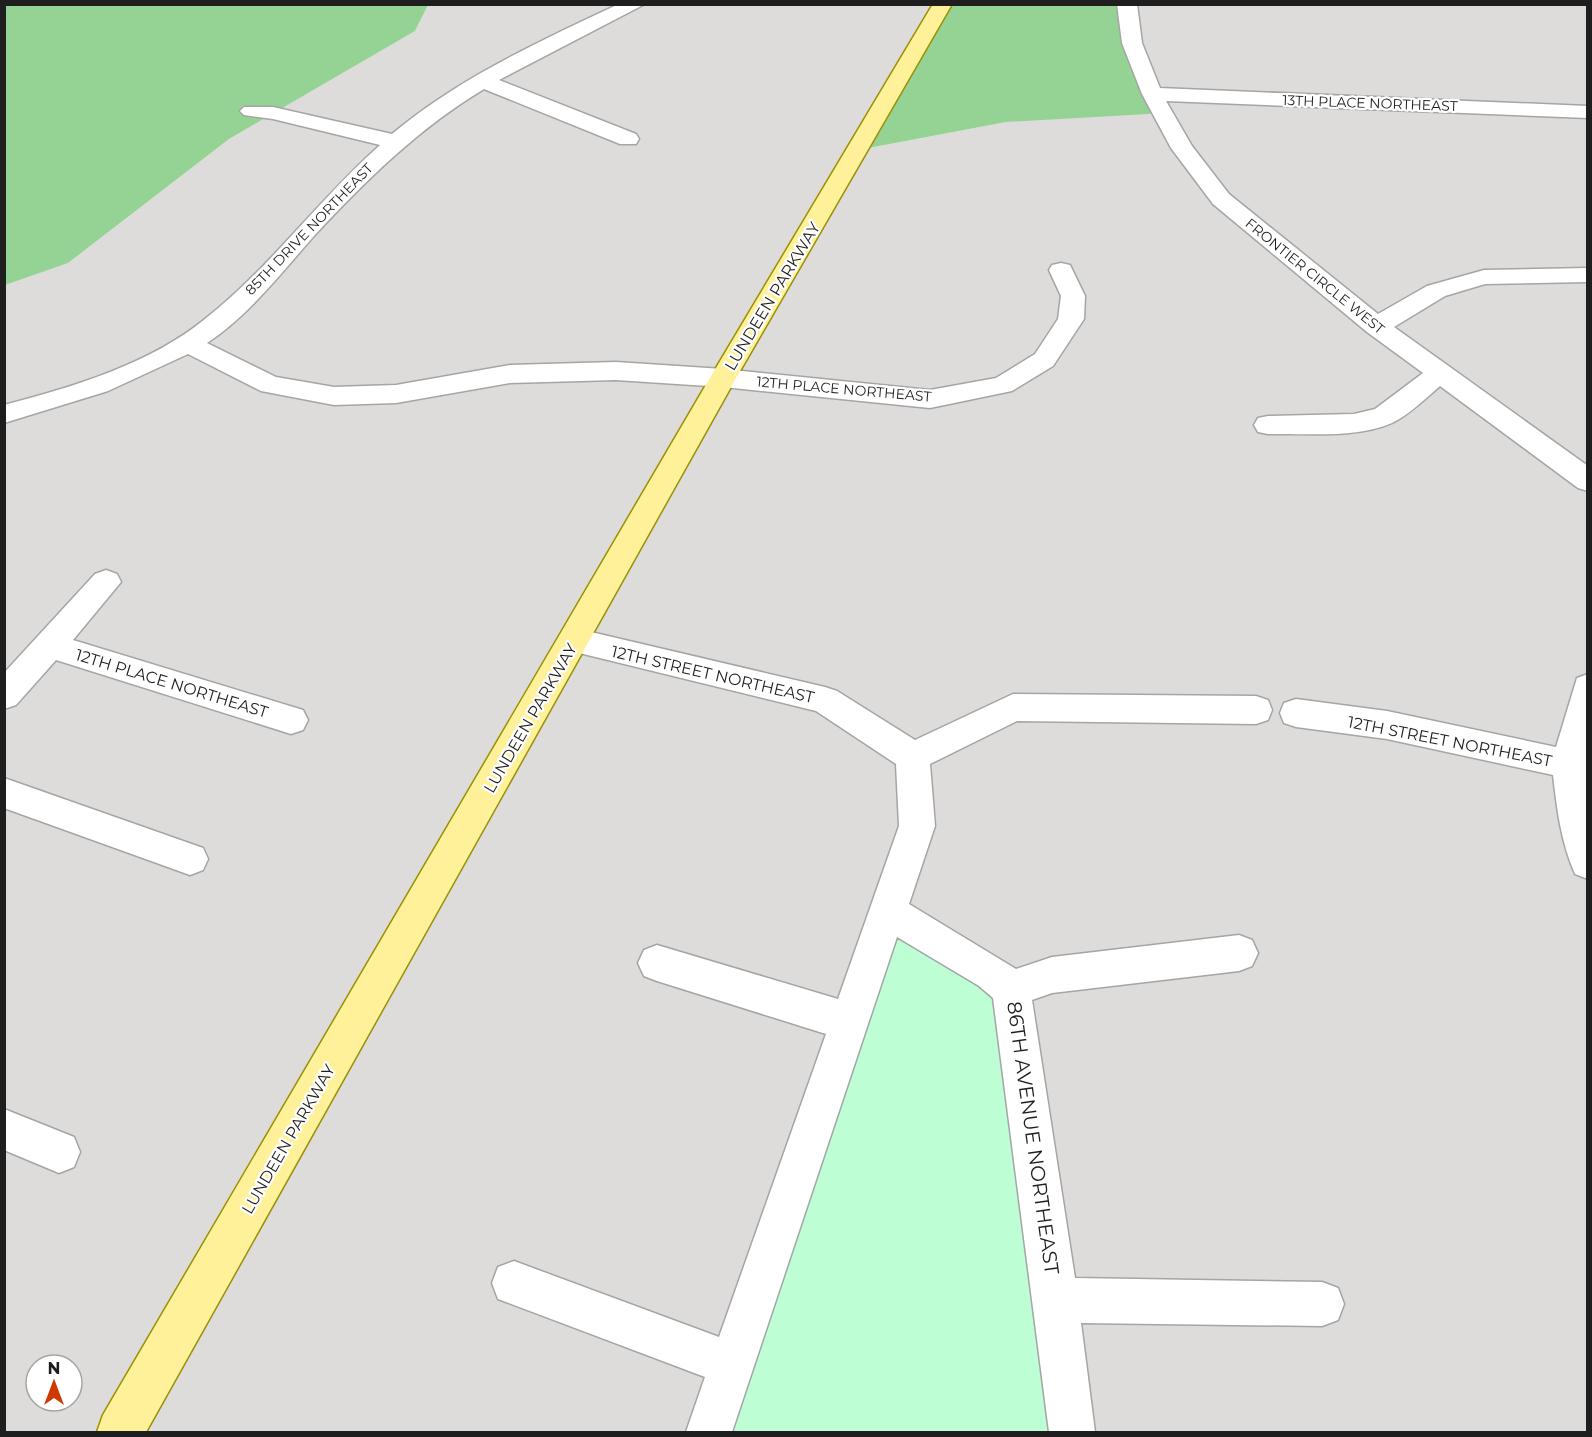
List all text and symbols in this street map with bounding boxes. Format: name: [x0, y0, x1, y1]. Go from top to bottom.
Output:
street label: 13TH PLACE NORTHEAST: [1282, 91, 1458, 115]
street label: 85TH DRIVE NORTHEAST: [241, 159, 377, 299]
street label: FRONTIER CIRCLE WEST: [1242, 214, 1388, 338]
street label: LUNDEEN PARKWAY: [721, 218, 825, 374]
street label: 12TH PLACE NORTHEAST: [756, 372, 932, 406]
street label: LUNDEEN PARKWAY: [480, 639, 581, 796]
street label: 12TH STREET NORTHEAST: [610, 642, 817, 707]
street label: 12TH PLACE NORTHEAST: [73, 645, 271, 722]
street label: 12TH STREET NORTHEAST: [1346, 712, 1554, 771]
street label: 86TH AVENUE NORTHEAST: [1002, 1000, 1064, 1277]
street label: LUNDEEN PARKWAY: [238, 1060, 339, 1217]
north arrow: [24, 1353, 84, 1413]
text: N: [48, 1359, 60, 1378]

